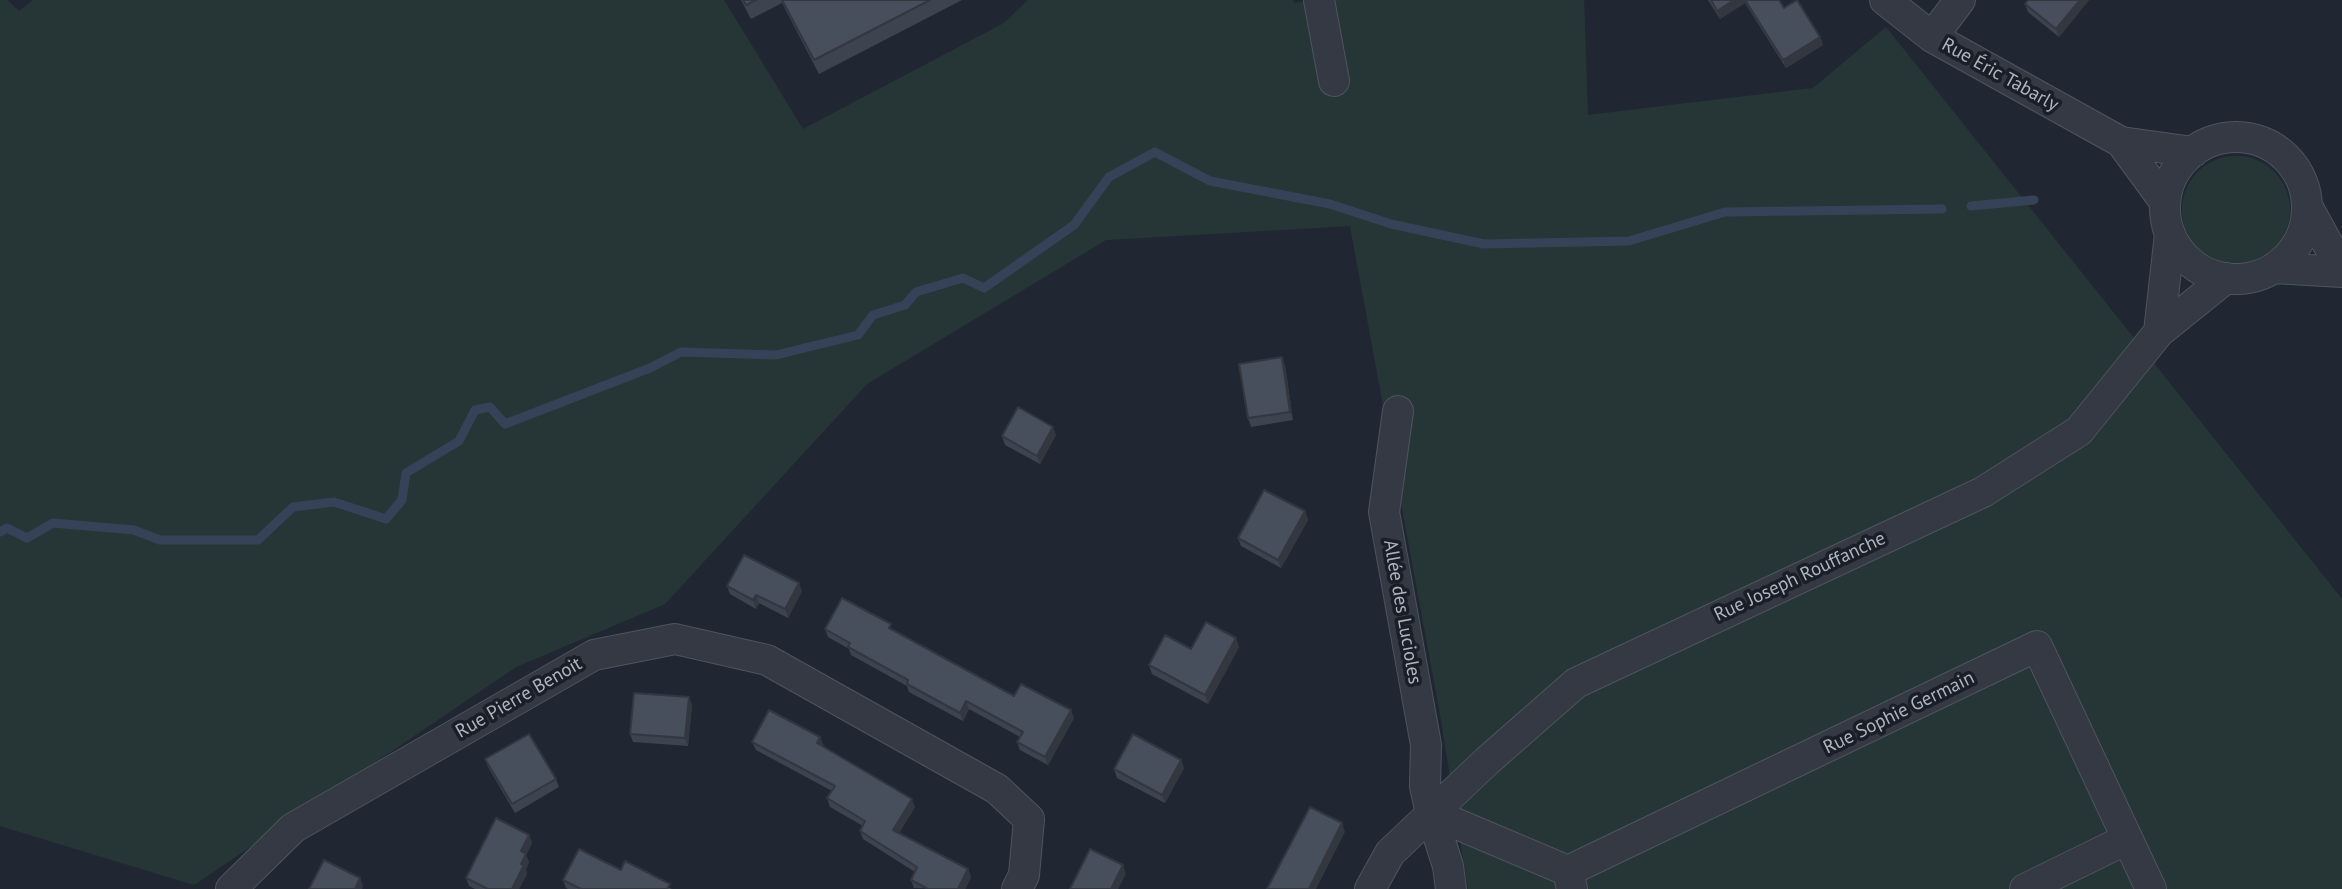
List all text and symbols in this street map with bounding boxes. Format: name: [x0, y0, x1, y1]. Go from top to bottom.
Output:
street label: Rue Éric Tabarly: [1938, 34, 2062, 116]
street label: Rue Joseph Rouffanche: [1711, 527, 1889, 627]
street label: Allée des Lucioles: [1378, 538, 1426, 686]
street label: Rue Pierre Benoit: [452, 653, 586, 743]
street label: Rue Sophie Germain: [1820, 667, 1978, 759]

